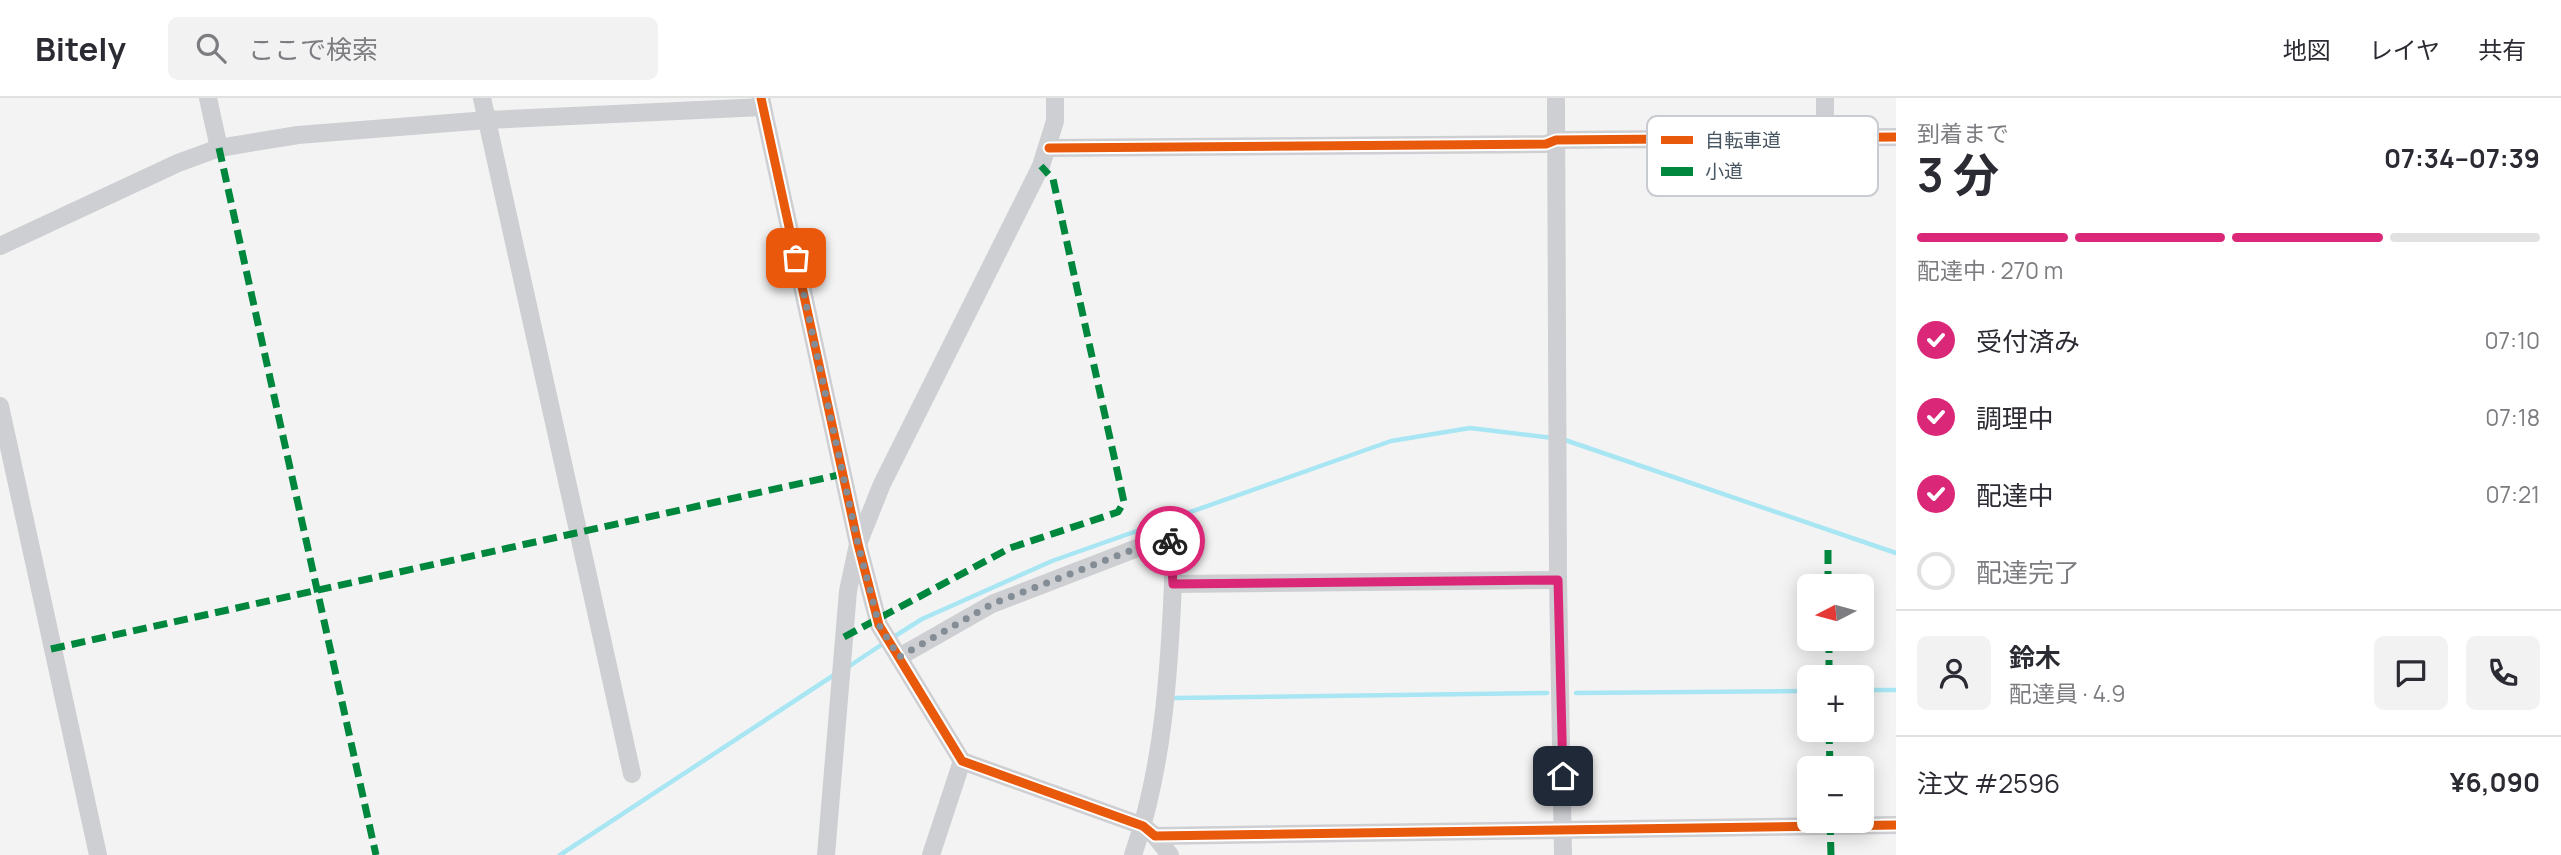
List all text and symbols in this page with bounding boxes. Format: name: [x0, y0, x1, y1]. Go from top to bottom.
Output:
search box: [168, 17, 658, 80]
text: Bitely: [35, 26, 126, 71]
icon: search: [192, 29, 230, 67]
text: ここで検索: [248, 31, 378, 67]
text: 地図: [2283, 33, 2331, 66]
text: レイヤ: [2369, 33, 2440, 66]
text: 共有: [2478, 33, 2526, 66]
legend: [1647, 116, 1878, 196]
text: 到着まで: [1917, 117, 2009, 149]
text: 自転車道: [1705, 127, 1781, 153]
text: 07:34–07:39: [2384, 140, 2540, 176]
text: 3 分: [1917, 143, 1999, 206]
text: 小道: [1705, 158, 1743, 184]
pin: [766, 228, 826, 288]
icon: bag: [777, 239, 815, 277]
text: 配達中 · 270 m: [1917, 254, 2063, 286]
icon: check: [1917, 321, 1955, 359]
text: 受付済み: [1976, 323, 2080, 359]
text: 07:10: [2485, 324, 2540, 356]
icon: check: [1917, 398, 1955, 436]
text: 調理中: [1976, 400, 2054, 436]
text: 07:18: [2485, 401, 2540, 433]
icon: check: [1917, 475, 1955, 513]
text: 配達中: [1976, 477, 2054, 513]
text: 07:21: [2485, 478, 2540, 510]
courier: [1135, 506, 1205, 576]
icon: bike: [1151, 522, 1189, 560]
text: 配達完了: [1976, 554, 2080, 590]
north arrow: [1797, 574, 1874, 651]
map controls: [1797, 574, 1874, 833]
button: person: [1917, 636, 1991, 710]
button: chat: [2374, 636, 2448, 710]
button: phone: [2466, 636, 2540, 710]
text: 鈴木: [2009, 639, 2061, 675]
button: +: [1797, 665, 1874, 742]
text: 配達員 · 4.9: [2009, 677, 2126, 709]
pin: [1533, 746, 1593, 806]
button: −: [1797, 756, 1874, 833]
icon: home: [1544, 757, 1582, 795]
text: ¥6,090: [2450, 764, 2540, 800]
text: 注文 #2596: [1917, 765, 2060, 801]

